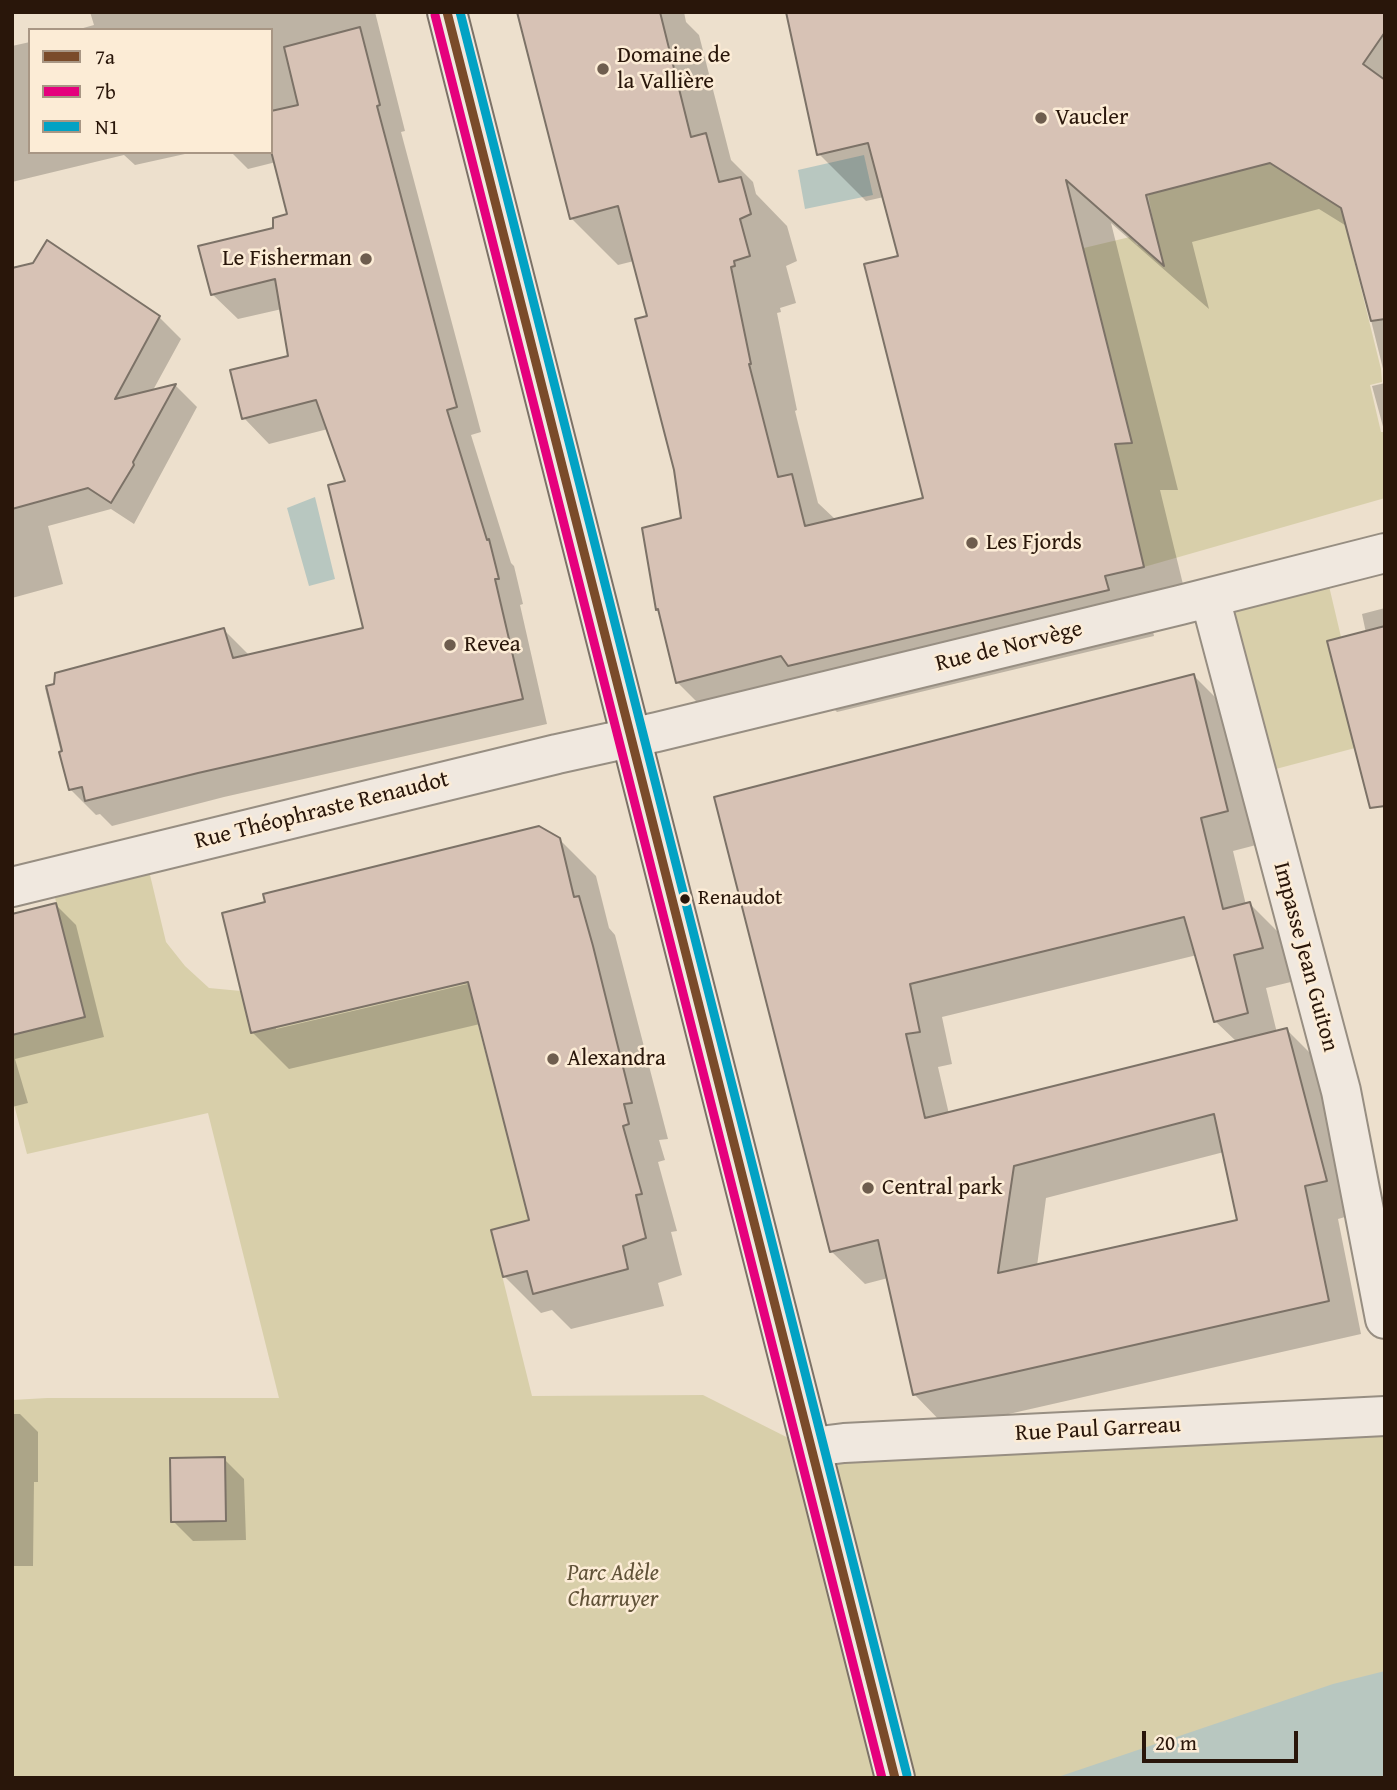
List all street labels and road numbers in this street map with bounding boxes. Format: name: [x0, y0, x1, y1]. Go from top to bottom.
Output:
street label: Rue de Norvège: [933, 615, 1085, 679]
street label: Rue Théophraste Renaudot: [192, 766, 452, 856]
street label: Impasse Jean Guiton: [1266, 859, 1344, 1055]
street label: Rue Paul Garreau: [1014, 1412, 1182, 1448]

